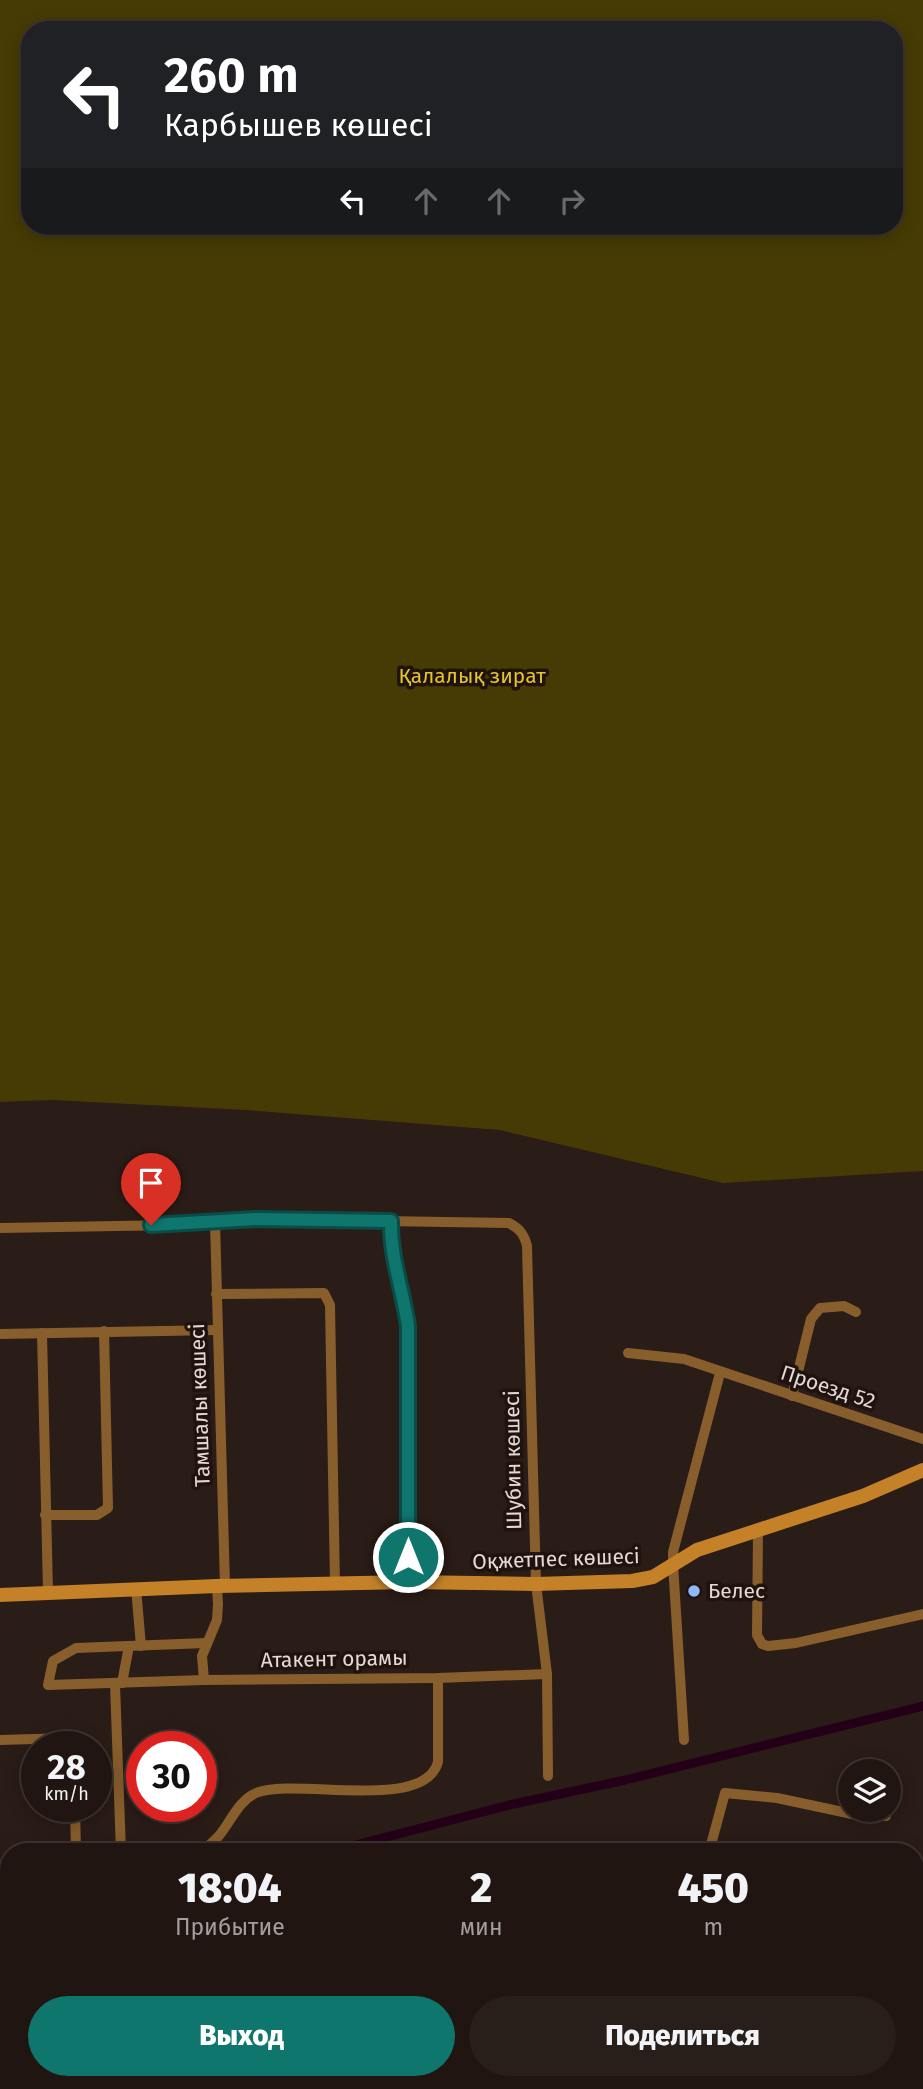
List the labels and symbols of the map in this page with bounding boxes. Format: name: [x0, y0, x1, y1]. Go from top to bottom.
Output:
park label: Қалалық зират: [398, 663, 546, 689]
pin: [121, 1153, 181, 1225]
street label: Тамшалы көшесі: [184, 1323, 216, 1487]
street label: Проезд 52: [777, 1359, 879, 1415]
street label: Шубин көшесі: [499, 1390, 527, 1530]
position arrow: [371, 1520, 445, 1594]
street label: Оқжетпес көшесі: [472, 1543, 640, 1575]
place label: Белес: [708, 1578, 765, 1604]
marker: Белес: [686, 1583, 702, 1599]
street label: Атакент орамы: [260, 1645, 408, 1673]
speed limit sign: 30: [126, 1731, 217, 1822]

